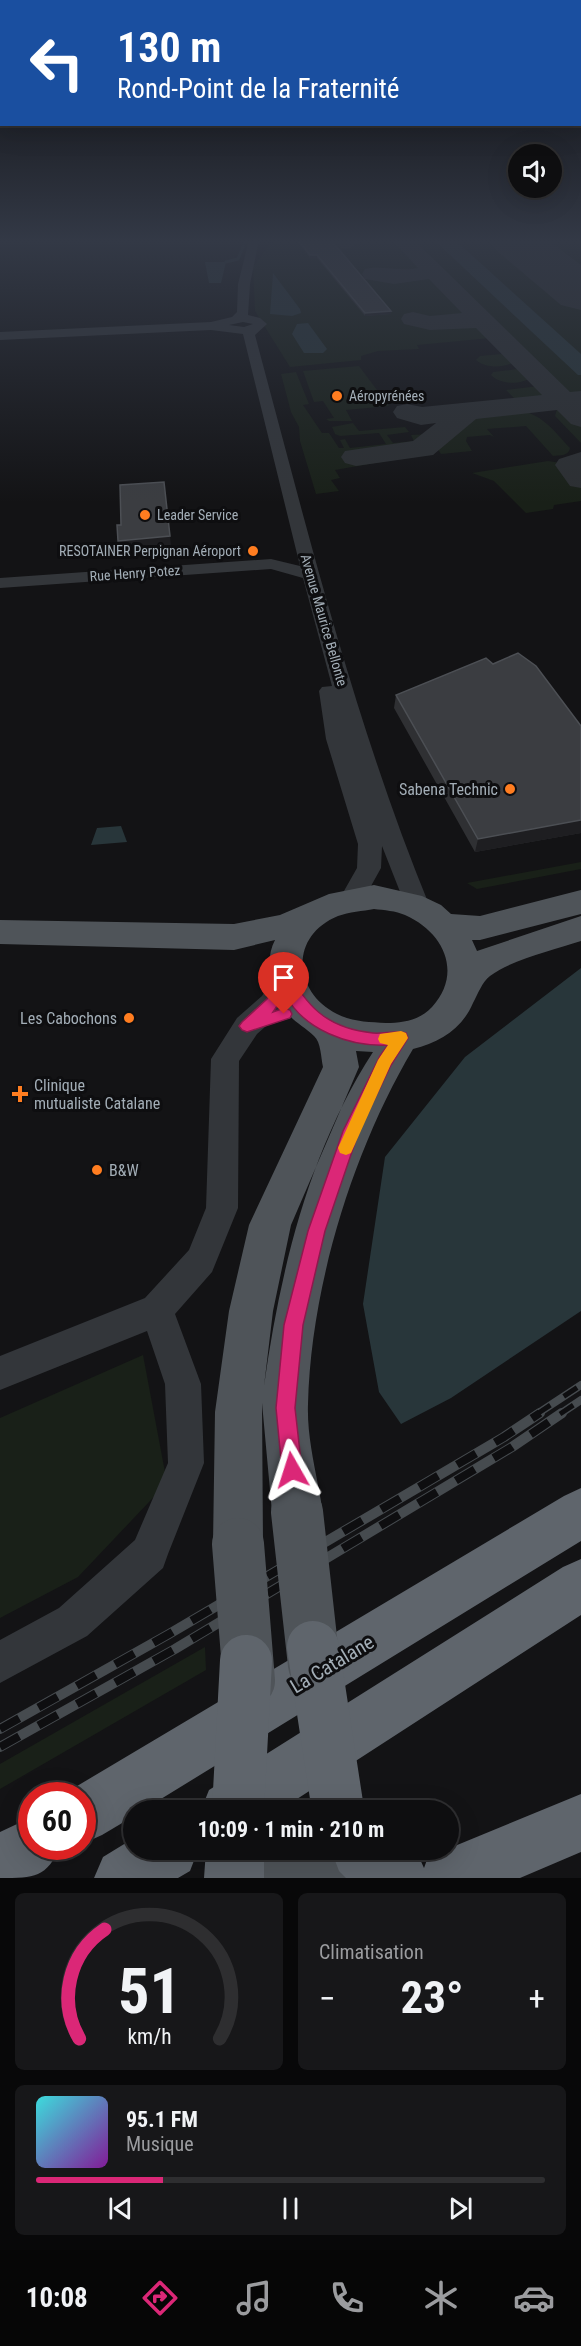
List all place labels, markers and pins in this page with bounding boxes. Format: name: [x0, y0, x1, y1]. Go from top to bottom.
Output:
place label: Aéropyrénées: [349, 388, 424, 404]
marker: Aéropyrénées: [330, 389, 344, 403]
place label: Leader Service: [157, 507, 239, 523]
marker: Leader Service: [138, 508, 152, 522]
place label: RESOTAINER Perpignan Aéroport: [59, 543, 241, 559]
marker: RESOTAINER Perpignan Aéroport: [246, 544, 260, 558]
place label: Sabena Technic: [399, 780, 498, 799]
marker: Sabena Technic: [503, 782, 517, 796]
pin: [258, 952, 309, 1014]
place label: Les Cabochons: [20, 1009, 117, 1028]
marker: Les Cabochons: [122, 1011, 136, 1025]
place label: Clinique mutualiste Catalane: [34, 1076, 160, 1113]
marker: Clinique mutualiste Catalane: [11, 1085, 29, 1103]
place label: B&W: [109, 1161, 139, 1180]
marker: B&W: [90, 1163, 104, 1177]

